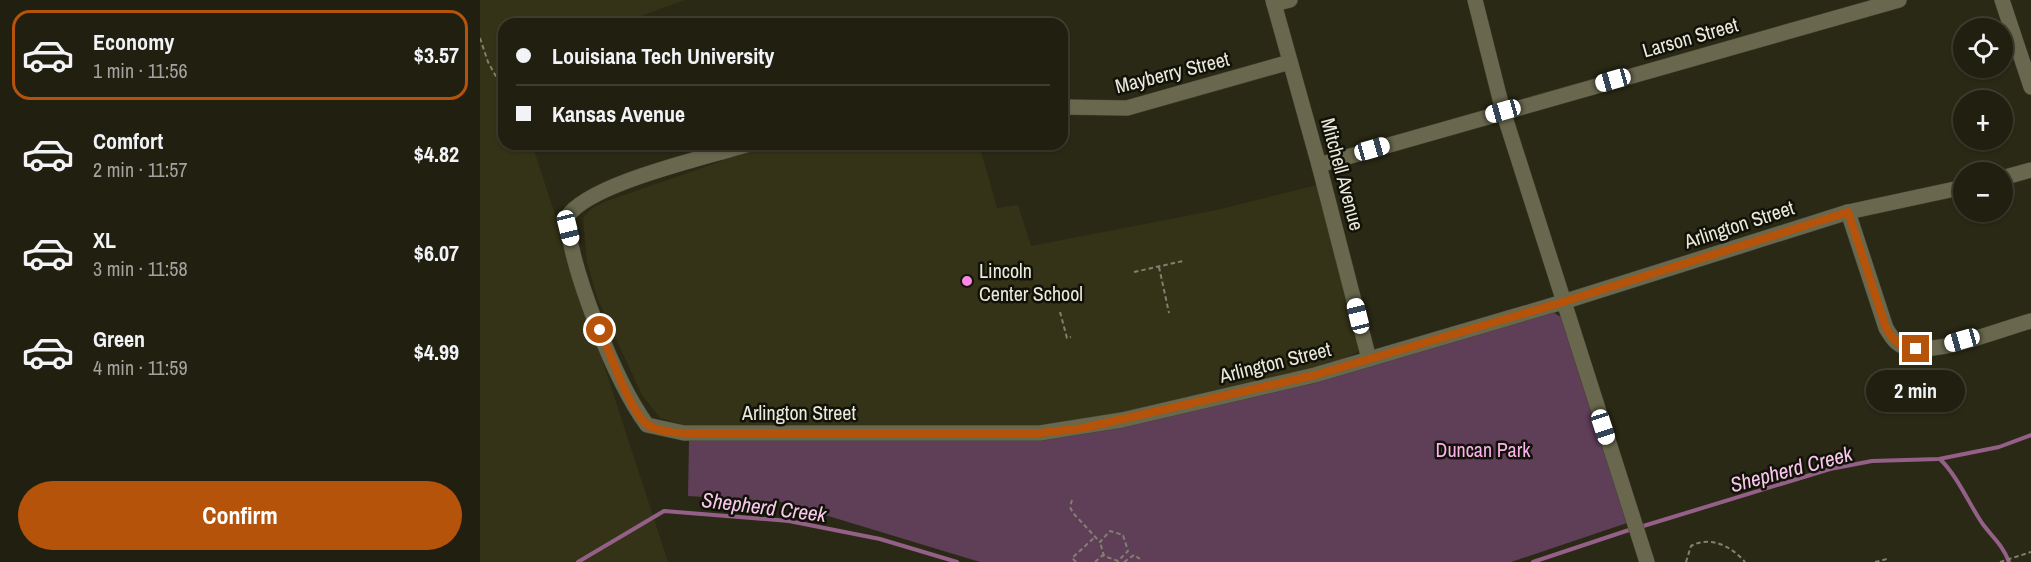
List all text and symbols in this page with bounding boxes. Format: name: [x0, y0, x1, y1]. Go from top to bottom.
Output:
street label: Larson Street: [1639, 10, 1741, 64]
map controls: [1953, 18, 2013, 222]
button: locate: [1953, 18, 2013, 78]
text: Economy: [93, 27, 174, 57]
icon: car: [21, 28, 75, 82]
text: $3.57: [414, 40, 459, 70]
text: Louisiana Tech University: [552, 41, 774, 71]
street label: Mayberry Street: [1112, 45, 1232, 99]
text: 1 min · 11:56: [93, 57, 188, 84]
car: [1593, 66, 1633, 94]
button: +: [1953, 90, 2013, 150]
car: [1483, 97, 1523, 125]
text: Kansas Avenue: [552, 99, 685, 129]
street label: Mitchell Avenue: [1315, 115, 1371, 233]
text: Comfort: [93, 126, 163, 156]
icon: car: [21, 127, 75, 181]
car: [1352, 135, 1392, 163]
text: $4.82: [414, 139, 459, 169]
text: 2 min · 11:57: [93, 156, 188, 183]
button: −: [1953, 162, 2013, 222]
street label: Arlington Street: [1680, 193, 1798, 255]
car: [555, 208, 581, 248]
text: XL: [93, 225, 116, 255]
icon: car: [21, 226, 75, 280]
text: $6.07: [414, 238, 459, 268]
text: 3 min · 11:58: [93, 255, 188, 282]
place label: Lincoln Center School: [979, 257, 1083, 307]
marker: Lincoln Center School: [960, 274, 974, 288]
car: [1345, 296, 1371, 336]
route start: [586, 316, 613, 343]
text: Green: [93, 324, 145, 354]
icon: car: [21, 325, 75, 379]
car: [1942, 326, 1982, 354]
street label: Arlington Street: [1215, 335, 1334, 389]
route end: [1902, 335, 1929, 362]
text: $4.99: [414, 337, 459, 367]
text: 4 min · 11:59: [93, 354, 188, 381]
callout: 2 min: [1866, 370, 1966, 412]
text: 2 min: [1894, 377, 1937, 404]
street label: Arlington Street: [741, 399, 856, 426]
car: [1589, 407, 1617, 447]
park label: Duncan Park: [1436, 436, 1531, 463]
water label: Shepherd Creek: [1727, 438, 1857, 499]
button: Confirm: [18, 481, 462, 550]
water label: Shepherd Creek: [700, 485, 829, 529]

